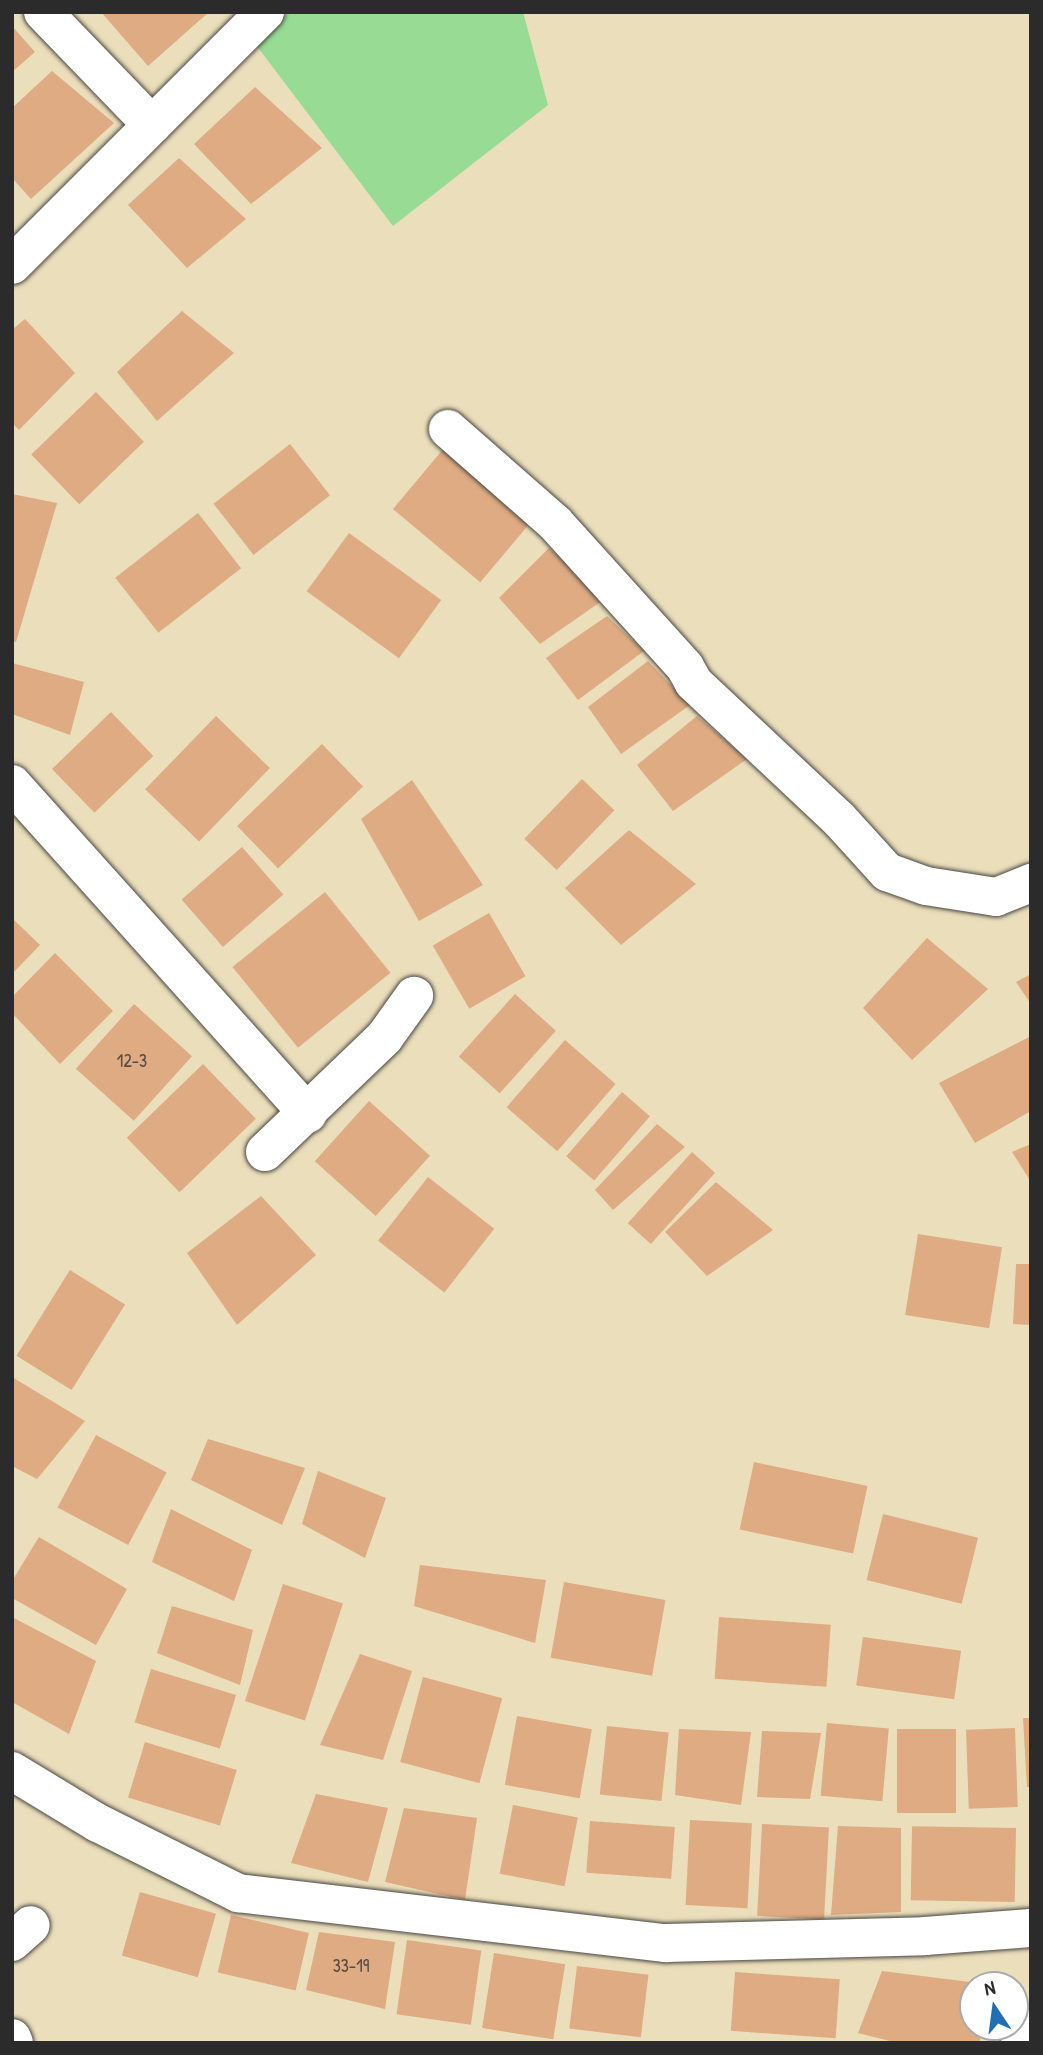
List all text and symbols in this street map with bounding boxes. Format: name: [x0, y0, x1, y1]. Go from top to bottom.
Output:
house number: 12-3: [117, 1050, 147, 1072]
house number: 33-19: [333, 1955, 369, 1977]
north arrow: [959, 1971, 1029, 2041]
text: N: [982, 1974, 998, 2001]

